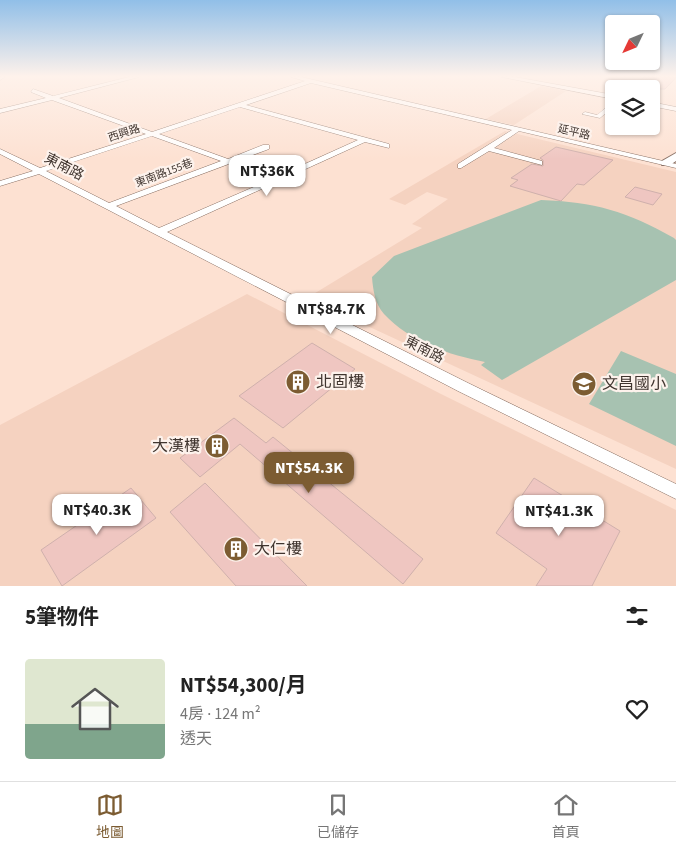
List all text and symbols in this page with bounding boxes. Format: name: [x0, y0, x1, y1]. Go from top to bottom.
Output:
north arrow: [605, 15, 660, 70]
map controls: [605, 15, 660, 135]
button: layers: [605, 80, 660, 135]
street label: 西興路: [106, 121, 142, 145]
street label: 延平路: [556, 121, 592, 143]
street label: 東南路: [41, 148, 87, 186]
pin: NT$36K: [226, 154, 308, 197]
street label: 東南路155巷: [133, 155, 195, 191]
text: NT$36K: [240, 160, 294, 182]
pin: NT$84.7K: [279, 292, 383, 335]
text: NT$84.7K: [297, 298, 365, 320]
street label: 東南路: [401, 332, 447, 368]
building icon: 北固樓: [285, 369, 311, 395]
place label: 北固樓: [316, 371, 364, 393]
school or university icon: 文昌國小: [571, 371, 597, 397]
place label: 文昌國小: [602, 373, 666, 395]
building icon: 大漢樓: [204, 433, 230, 459]
place label: 大漢樓: [152, 435, 200, 457]
pin: NT$54.3K: [257, 452, 361, 494]
text: NT$54.3K: [275, 457, 343, 479]
pin: NT$40.3K: [45, 494, 149, 536]
pin: NT$41.3K: [507, 494, 611, 537]
text: NT$40.3K: [63, 499, 131, 521]
text: NT$41.3K: [525, 500, 593, 522]
building icon: 大仁樓: [223, 536, 249, 562]
place label: 大仁樓: [254, 538, 302, 560]
text: 5筆物件: [25, 602, 99, 632]
icon: filters: [623, 602, 651, 630]
text: NT$54,300/月: [180, 670, 307, 700]
icon: home: [65, 679, 125, 739]
icon: heart: [623, 695, 651, 723]
text: 4房 · 124 m²: [180, 703, 261, 725]
text: 透天: [180, 728, 212, 750]
tab: 地圖: [96, 791, 124, 843]
tab: 已儲存: [317, 791, 359, 843]
tab: 首頁: [552, 791, 580, 843]

